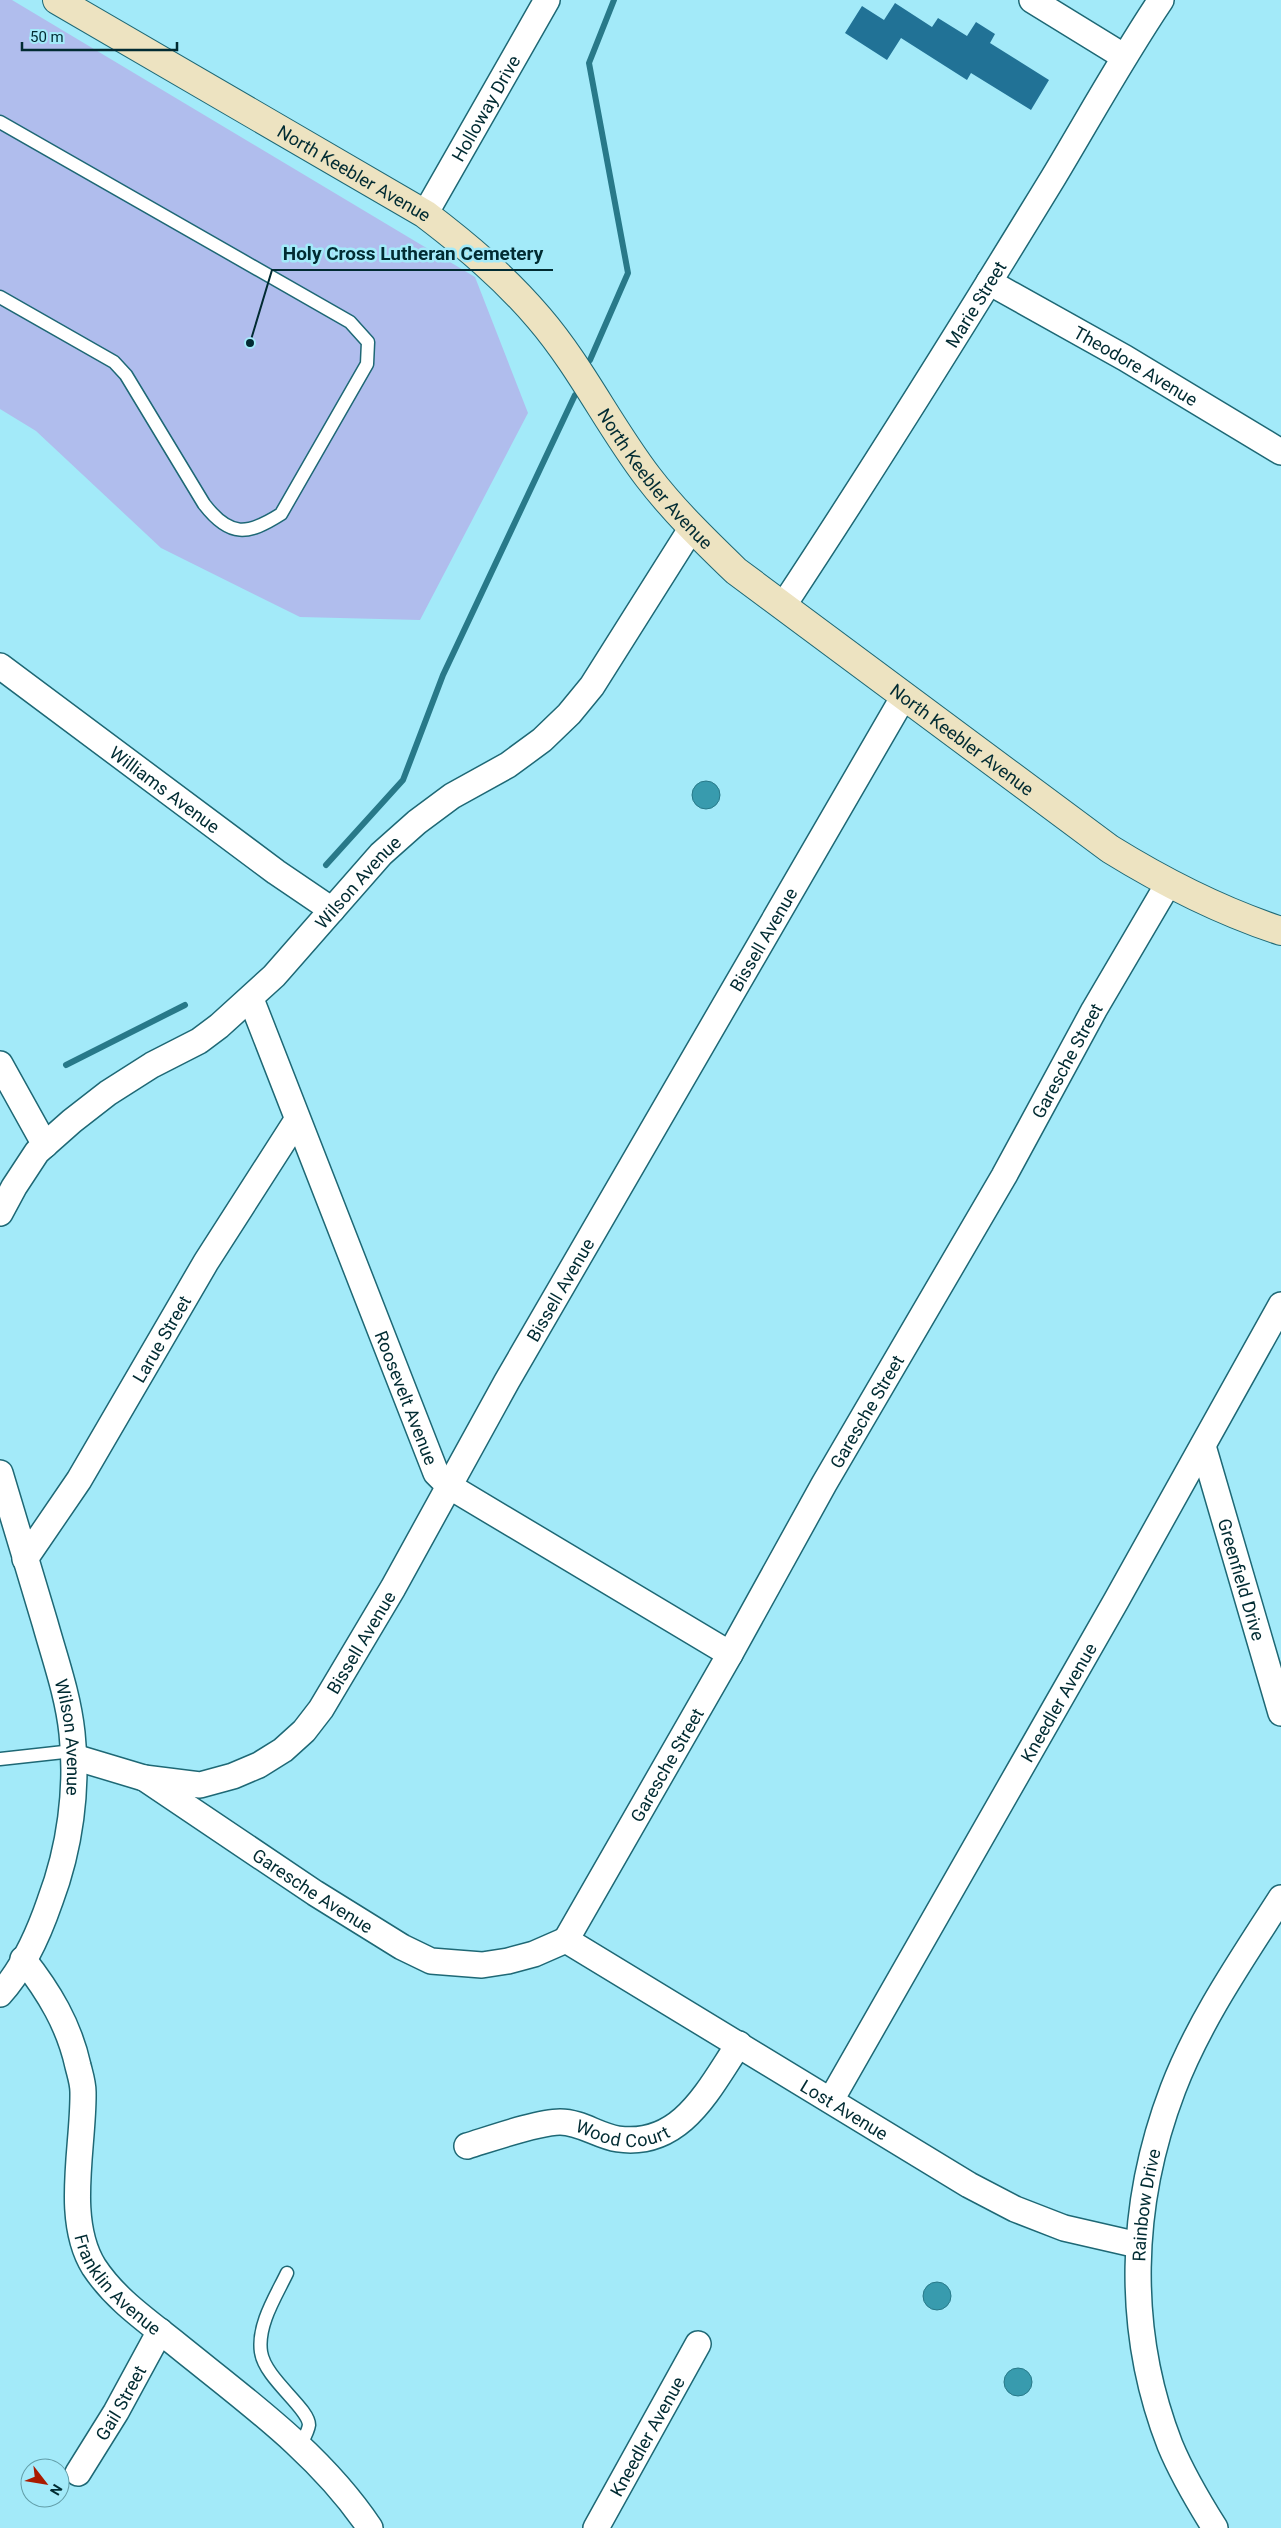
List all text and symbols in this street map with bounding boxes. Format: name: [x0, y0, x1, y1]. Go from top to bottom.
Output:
scale bar: [22, 20, 178, 52]
text: 50 m: [30, 28, 64, 46]
street label: Holloway Drive: [447, 51, 524, 165]
street label: North Keebler Avenue: [274, 120, 435, 225]
callout: Holy Cross Lutheran Cemetery: [272, 236, 553, 270]
text: Holy Cross Lutheran Cemetery: [283, 242, 544, 265]
street label: Marie Street: [941, 257, 1010, 351]
street label: Theodore Avenue: [1070, 321, 1202, 410]
street label: North Keebler Avenue: [594, 404, 717, 553]
street label: North Keebler Avenue: [886, 679, 1038, 799]
street label: Williams Avenue: [106, 741, 224, 837]
street label: Wilson Avenue: [310, 831, 405, 932]
street label: Bissell Avenue: [725, 884, 801, 995]
street label: Garesche Street: [1027, 999, 1106, 1122]
street label: Bissell Avenue: [522, 1234, 598, 1345]
street label: Larue Street: [128, 1292, 195, 1386]
street label: Roosevelt Avenue: [371, 1328, 442, 1468]
street label: Garesche Street: [825, 1351, 908, 1472]
street label: Greenfield Drive: [1214, 1516, 1270, 1643]
street label: Bissell Avenue: [322, 1587, 399, 1697]
street label: Kneedler Avenue: [1016, 1639, 1100, 1766]
street label: Wilson Avenue: [51, 1677, 84, 1796]
street label: Garesche Street: [626, 1704, 707, 1825]
street label: Garesche Avenue: [249, 1844, 377, 1937]
street label: Lost Avenue: [797, 2075, 892, 2144]
street label: Wood Court: [573, 2115, 673, 2150]
street label: Rainbow Drive: [1128, 2146, 1164, 2262]
street label: Franklin Avenue: [71, 2232, 165, 2339]
street label: Gail Street: [91, 2362, 150, 2444]
street label: Kneedler Avenue: [605, 2373, 689, 2500]
north arrow: [20, 2458, 70, 2508]
text: N: [47, 2481, 66, 2498]

